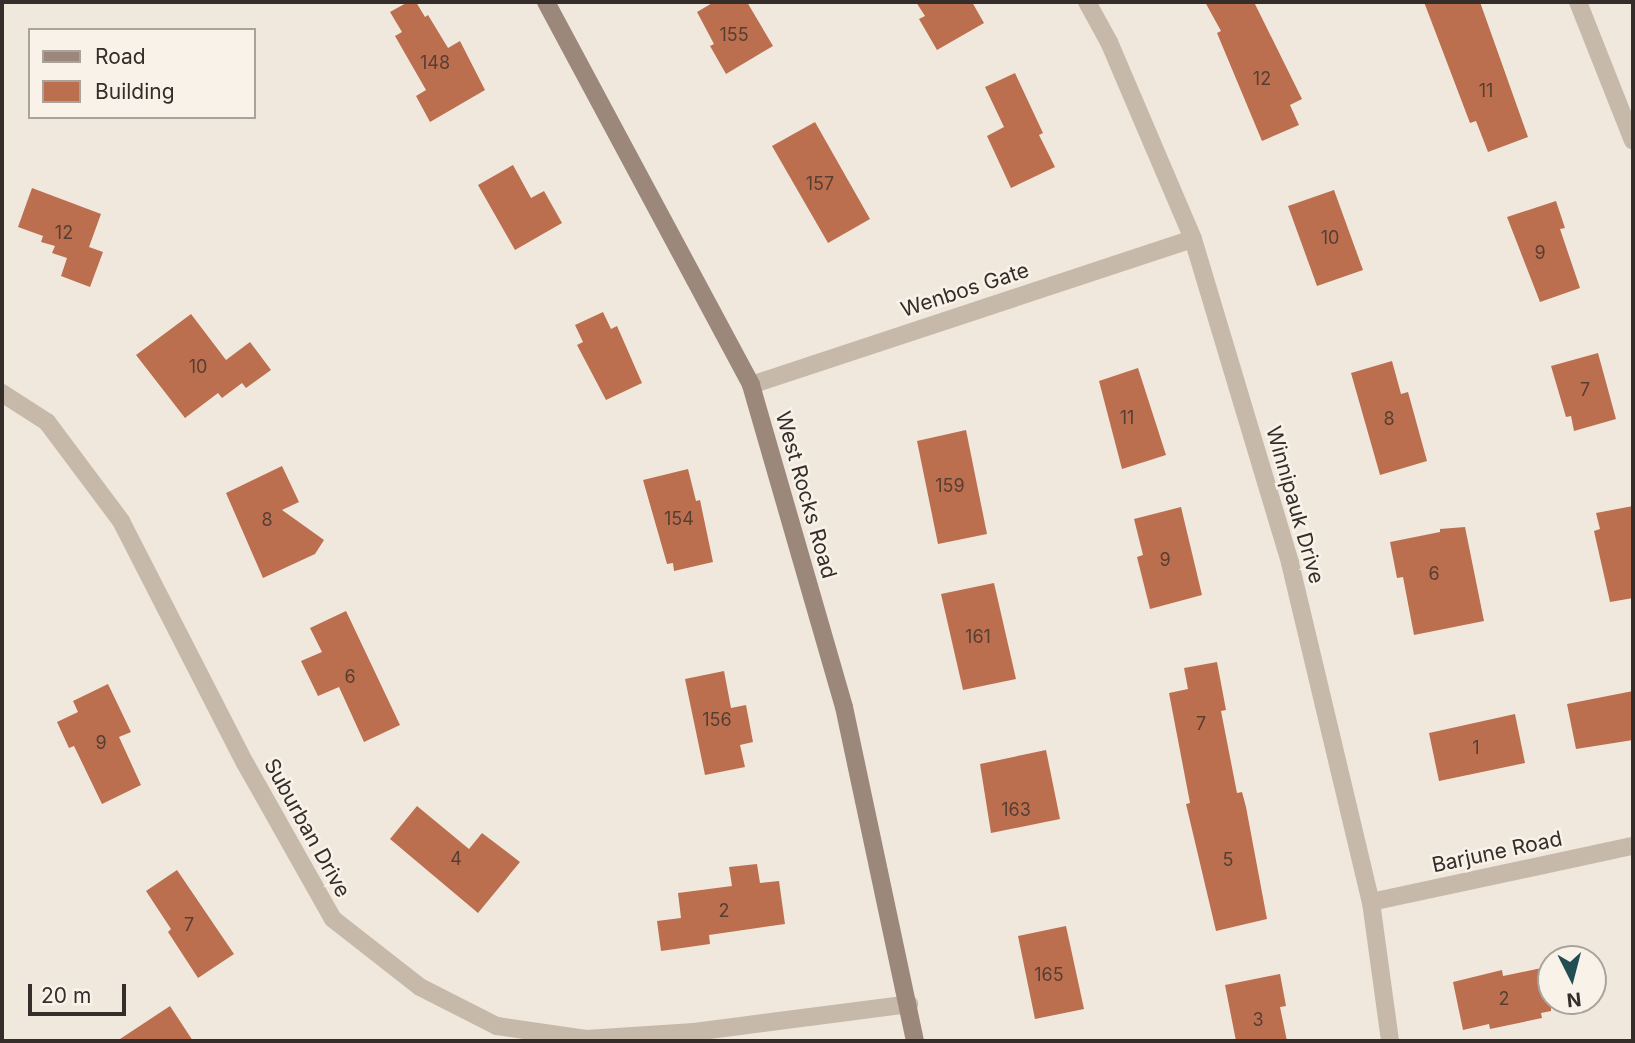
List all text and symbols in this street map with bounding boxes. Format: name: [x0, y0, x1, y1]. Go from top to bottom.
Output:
house number: 155: [719, 24, 749, 46]
legend: [28, 28, 256, 119]
text: Road: [95, 44, 146, 69]
house number: 148: [420, 52, 450, 74]
house number: 12: [1253, 68, 1271, 90]
text: Building: [95, 79, 175, 104]
house number: 11: [1479, 80, 1493, 102]
house number: 157: [806, 173, 834, 195]
house number: 12: [55, 222, 73, 244]
house number: 10: [1321, 227, 1339, 249]
house number: 9: [1534, 242, 1546, 264]
street label: Wenbos Gate: [898, 257, 1032, 323]
house number: 10: [189, 356, 207, 378]
house number: 7: [1580, 379, 1590, 401]
house number: 11: [1120, 407, 1134, 429]
house number: 8: [1383, 408, 1395, 430]
street label: West Rocks Road: [770, 409, 842, 581]
street label: Winnipauk Drive: [1260, 423, 1330, 587]
house number: 159: [935, 475, 965, 497]
house number: 154: [664, 508, 694, 530]
house number: 8: [261, 509, 273, 531]
house number: 9: [1159, 549, 1171, 571]
house number: 6: [1428, 563, 1440, 585]
house number: 161: [965, 626, 991, 648]
house number: 6: [344, 666, 356, 688]
house number: 156: [702, 709, 732, 731]
house number: 7: [1196, 713, 1206, 735]
house number: 9: [95, 732, 107, 754]
house number: 1: [1472, 737, 1480, 759]
street label: Suburban Drive: [258, 754, 356, 902]
house number: 163: [1001, 799, 1031, 821]
street label: Barjune Road: [1430, 826, 1564, 878]
house number: 4: [450, 848, 462, 870]
house number: 5: [1223, 849, 1233, 871]
house number: 2: [719, 900, 729, 922]
house number: 7: [184, 914, 194, 936]
north arrow: [1537, 945, 1607, 1015]
house number: 165: [1034, 964, 1064, 986]
scale bar: [32, 970, 130, 1014]
text: 20 m: [41, 983, 91, 1008]
text: N: [1566, 987, 1582, 1012]
house number: 2: [1499, 988, 1509, 1010]
house number: 3: [1252, 1009, 1264, 1031]

